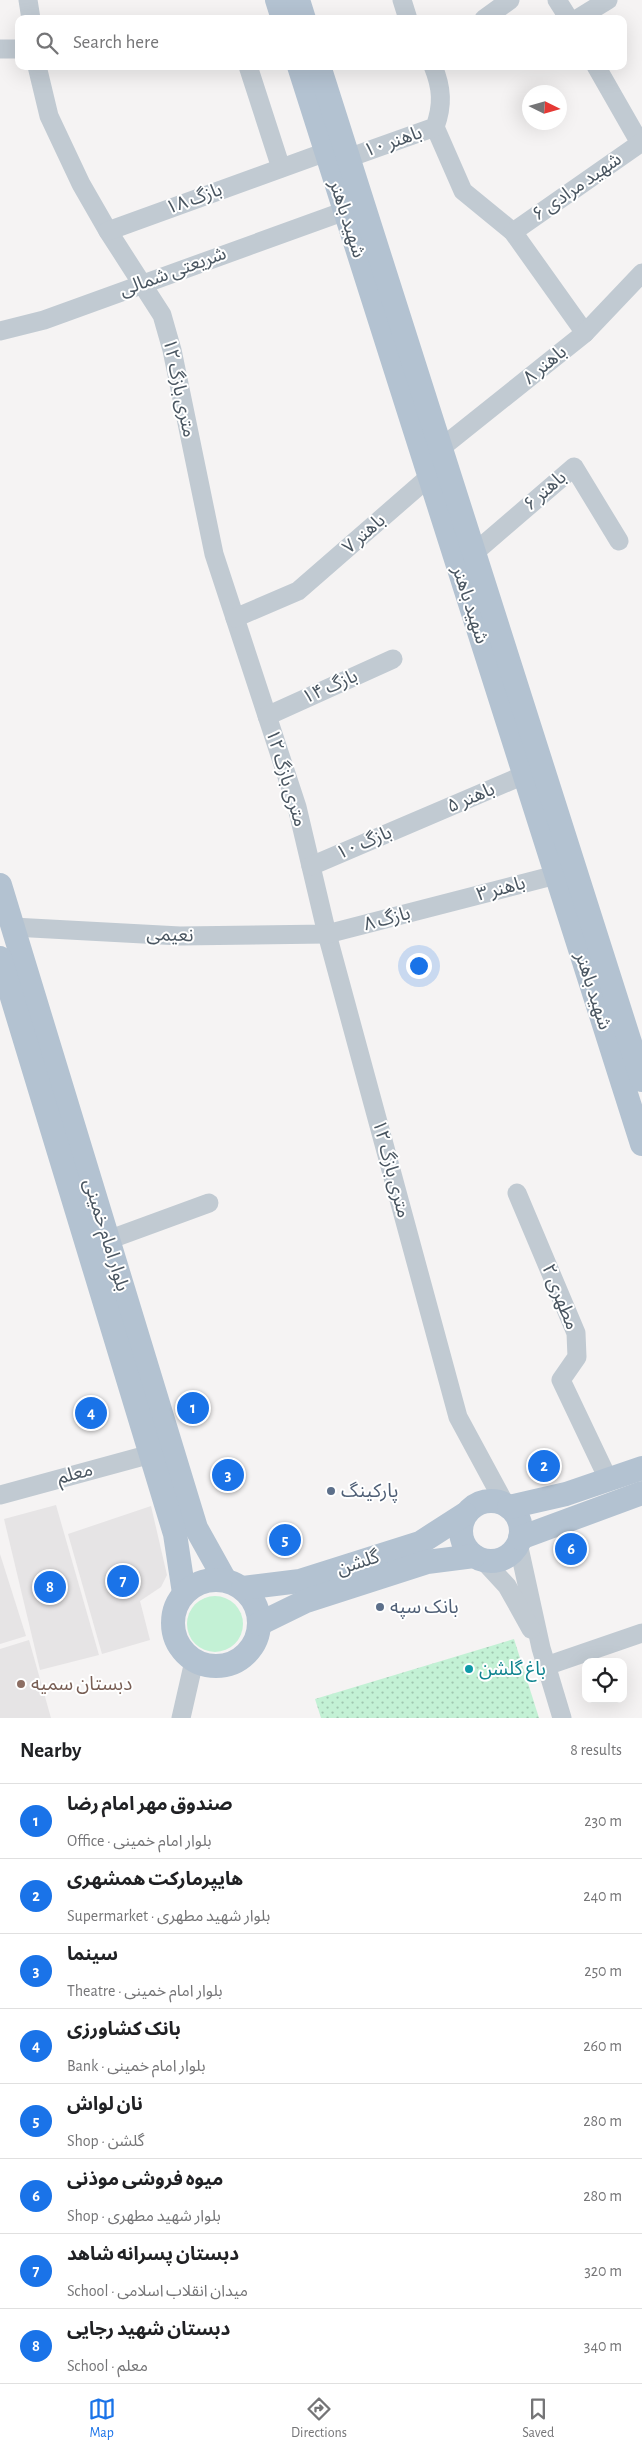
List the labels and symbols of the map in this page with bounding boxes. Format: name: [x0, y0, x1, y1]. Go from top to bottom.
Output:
north arrow: [522, 85, 567, 130]
street label: باهنر ۱۰: [361, 123, 425, 162]
street label: شهید مرادی ۶: [529, 149, 626, 225]
street label: شهید باهنر: [324, 177, 368, 261]
street label: بازگ ۱۸: [163, 179, 225, 219]
street label: شریعتی شمالی: [117, 244, 229, 301]
street label: ۱۲ متری بازگ: [158, 337, 200, 439]
street label: باهنر ۸: [520, 342, 571, 389]
street label: باهنر ۶: [520, 468, 571, 515]
street label: باهنر ۷: [339, 511, 390, 558]
street label: شهید باهنر: [447, 563, 491, 647]
street label: بازگ ۱۴: [299, 666, 361, 708]
street label: ۱۲ متری بازگ: [261, 727, 311, 829]
street label: باهنر ۵: [444, 780, 498, 817]
street label: بازگ ۱۰: [333, 822, 395, 864]
street label: باهنر ۳: [475, 873, 528, 906]
street label: بازگ ۸: [361, 903, 413, 935]
street label: نعیمی: [146, 925, 194, 946]
street label: شهید باهنر: [570, 949, 614, 1033]
your location: [406, 953, 432, 979]
street label: ۱۲ متری بازگ: [368, 1118, 414, 1220]
street label: بلوار امام خمینی: [76, 1177, 132, 1295]
street label: مطهری ۲: [537, 1261, 582, 1333]
pin: 1: [177, 1389, 209, 1427]
pin: 4: [75, 1394, 107, 1432]
pin: 2: [528, 1447, 560, 1485]
pin: 3: [212, 1456, 244, 1494]
street label: معلم: [55, 1460, 96, 1492]
place label: پارکینگ: [341, 1481, 398, 1503]
marker: پارکینگ: [325, 1485, 337, 1497]
pin: 5: [269, 1521, 301, 1559]
pin: 6: [555, 1530, 587, 1568]
street label: گلشن: [334, 1546, 383, 1580]
pin: 7: [107, 1562, 139, 1600]
pin: 8: [34, 1568, 66, 1606]
place label: بانک سپه: [390, 1598, 459, 1619]
marker: بانک سپه: [374, 1601, 386, 1613]
place label: باغ گلشن: [479, 1659, 546, 1682]
marker: باغ گلشن: [463, 1663, 475, 1675]
place label: دبستان سمیه: [31, 1675, 132, 1694]
marker: دبستان سمیه: [15, 1678, 27, 1690]

